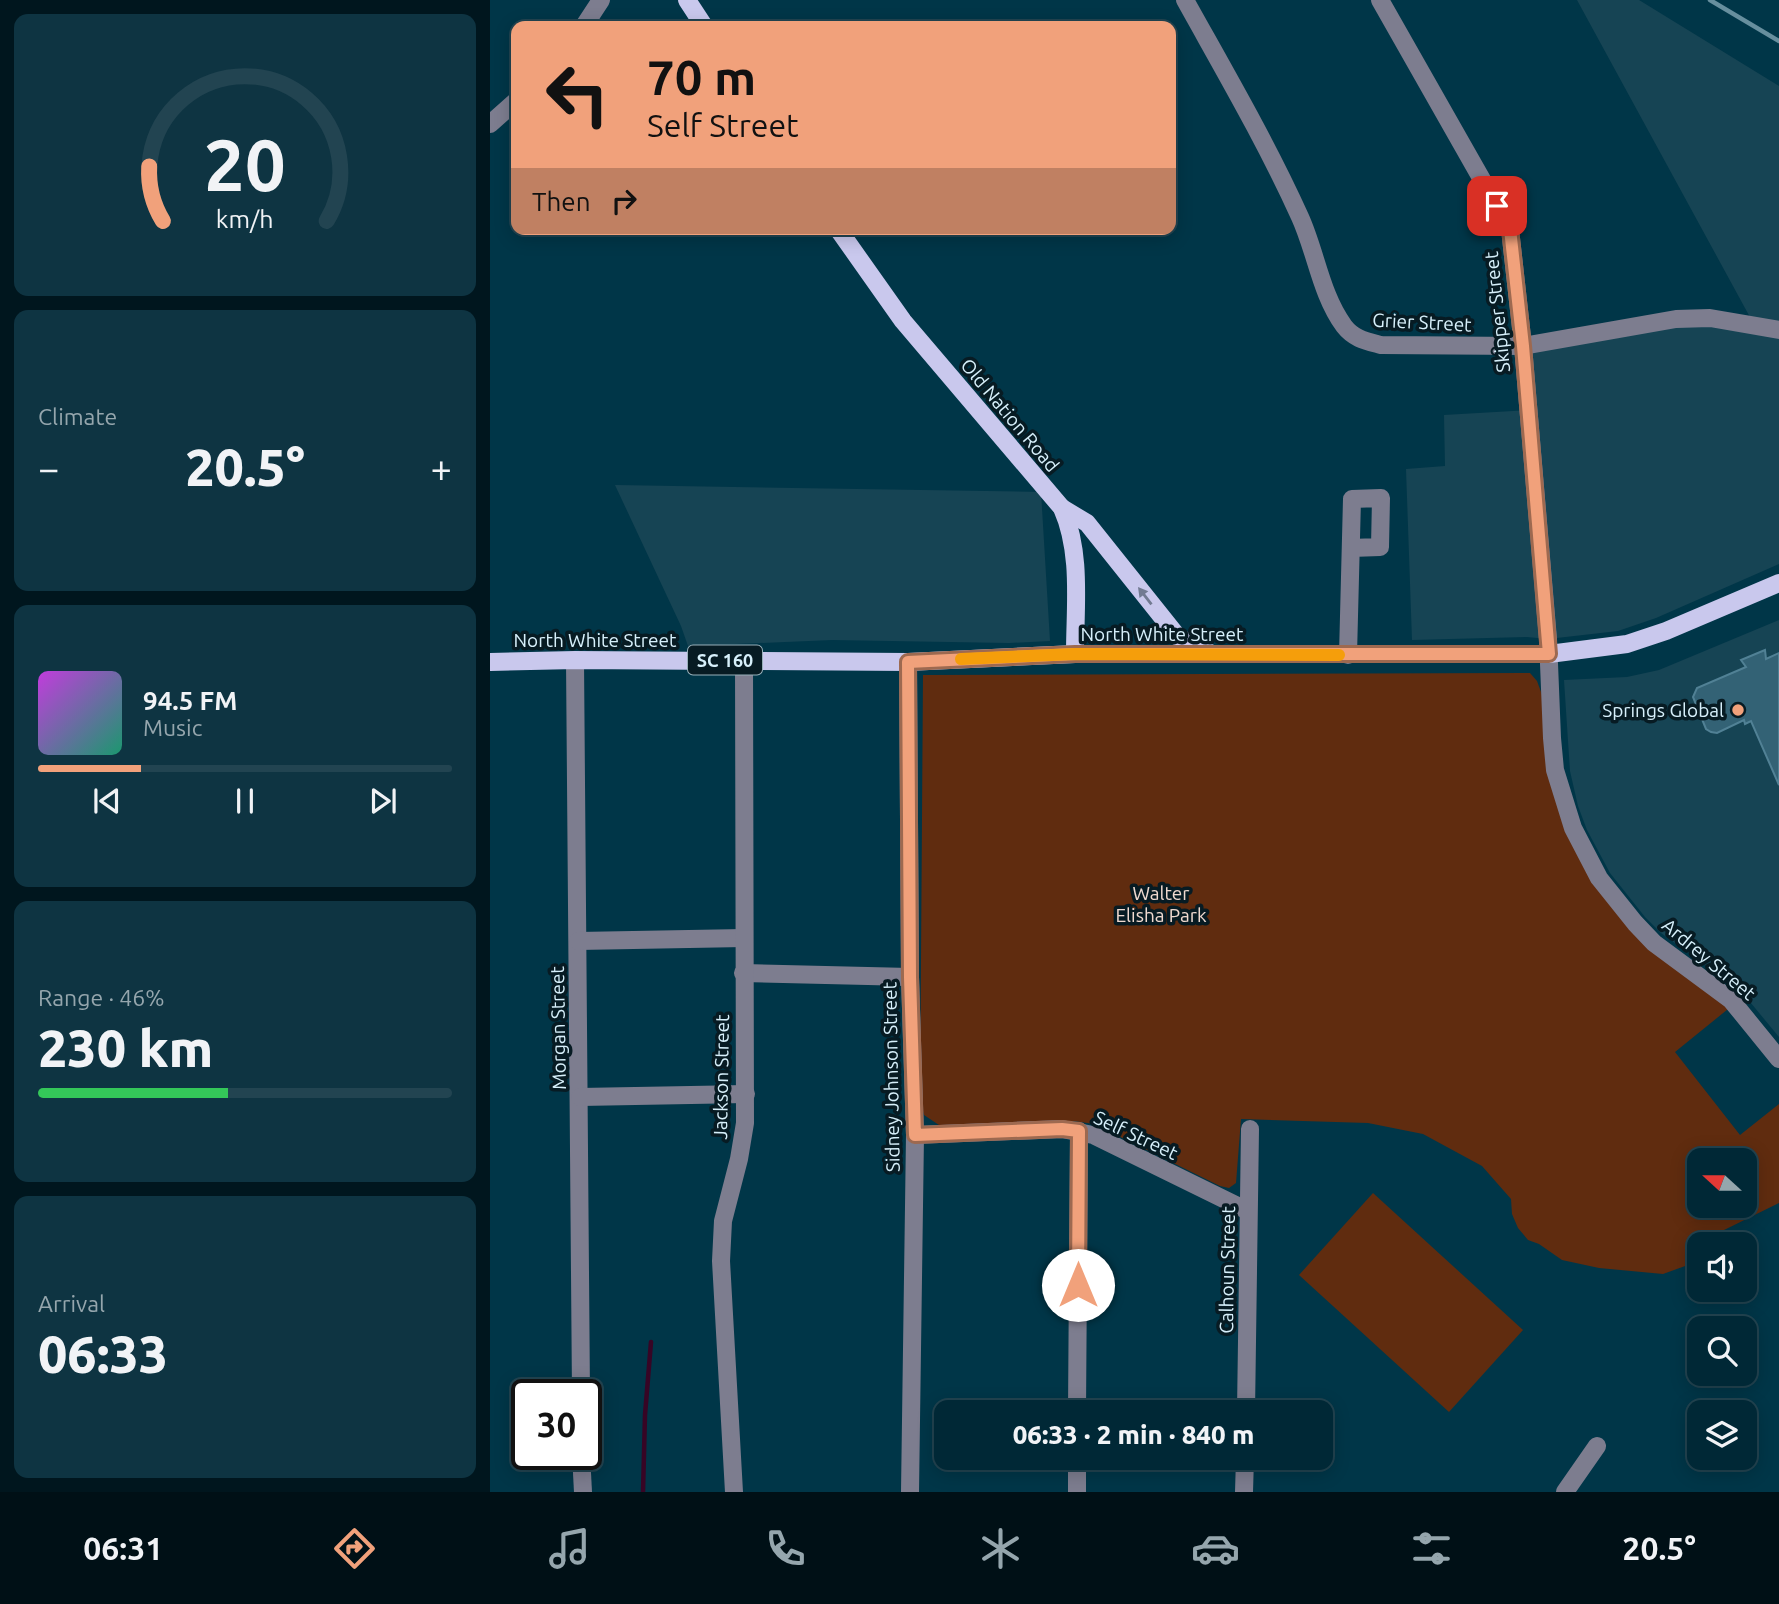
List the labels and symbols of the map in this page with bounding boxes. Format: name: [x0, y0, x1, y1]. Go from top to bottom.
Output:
pin: [1467, 176, 1527, 236]
street label: Skipper Street: [1480, 250, 1514, 374]
street label: Grier Street: [1372, 308, 1473, 336]
street label: Old Nation Road: [956, 354, 1064, 476]
one-way arrow: [1137, 588, 1152, 606]
street label: North White Street: [1081, 623, 1244, 645]
street label: North White Street: [514, 629, 677, 651]
road number: SC 160: [688, 646, 762, 674]
place label: Springs Global: [1602, 699, 1724, 721]
marker: Springs Global: [1730, 702, 1746, 718]
park label: Walter Elisha Park: [1115, 882, 1207, 926]
street label: Ardrey Street: [1658, 914, 1760, 1005]
street label: Morgan Street: [546, 965, 570, 1090]
street label: Sidney Johnson Street: [878, 981, 904, 1172]
street label: Jackson Street: [709, 1014, 733, 1140]
street label: Self Street: [1091, 1106, 1182, 1164]
north arrow: [1687, 1148, 1757, 1218]
street label: Calhoun Street: [1215, 1206, 1239, 1334]
position arrow: [1041, 1248, 1115, 1322]
speed limit sign: 30: [511, 1379, 602, 1470]

